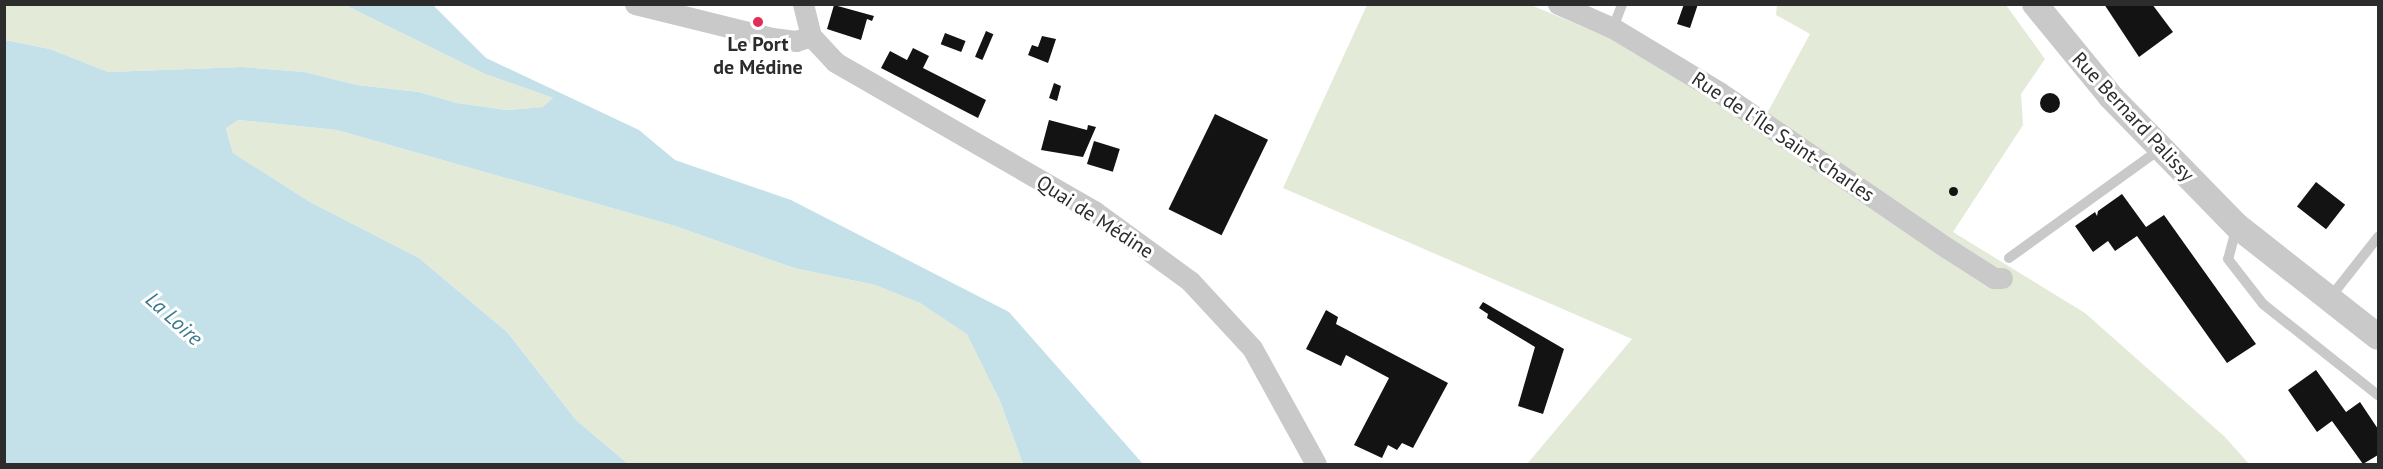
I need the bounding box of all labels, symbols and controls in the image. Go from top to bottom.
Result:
marker: Le Port de Médine [751,15,765,29]
place label: Le Port de Médine [713,32,803,79]
street label: Rue Bernard Palissy [2067,47,2199,187]
street label: Rue de l'Île Saint-Charles [1687,67,1879,207]
street label: Quai de Médine [1032,170,1158,264]
water label: La Loire [140,287,208,351]

